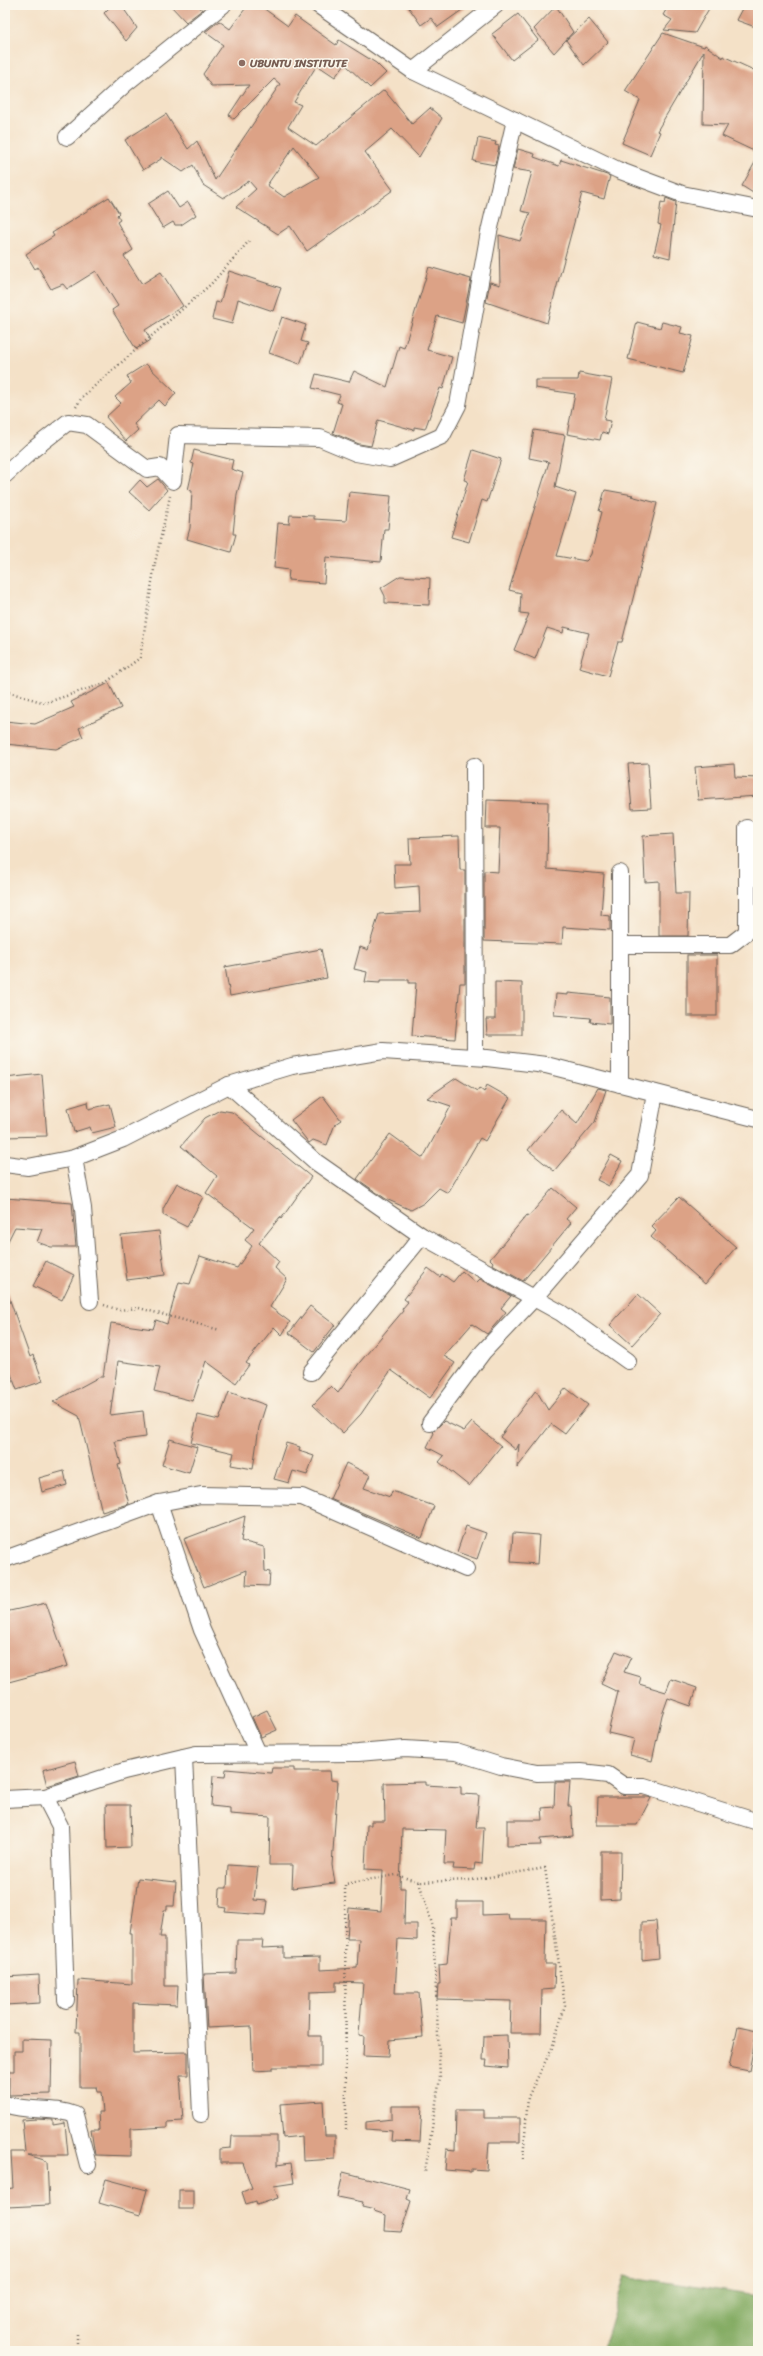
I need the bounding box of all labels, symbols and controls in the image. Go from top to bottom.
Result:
place label: UBUNTU INSTITUTE [250,54,348,73]
marker: UBUNTU INSTITUTE [237,58,247,68]

